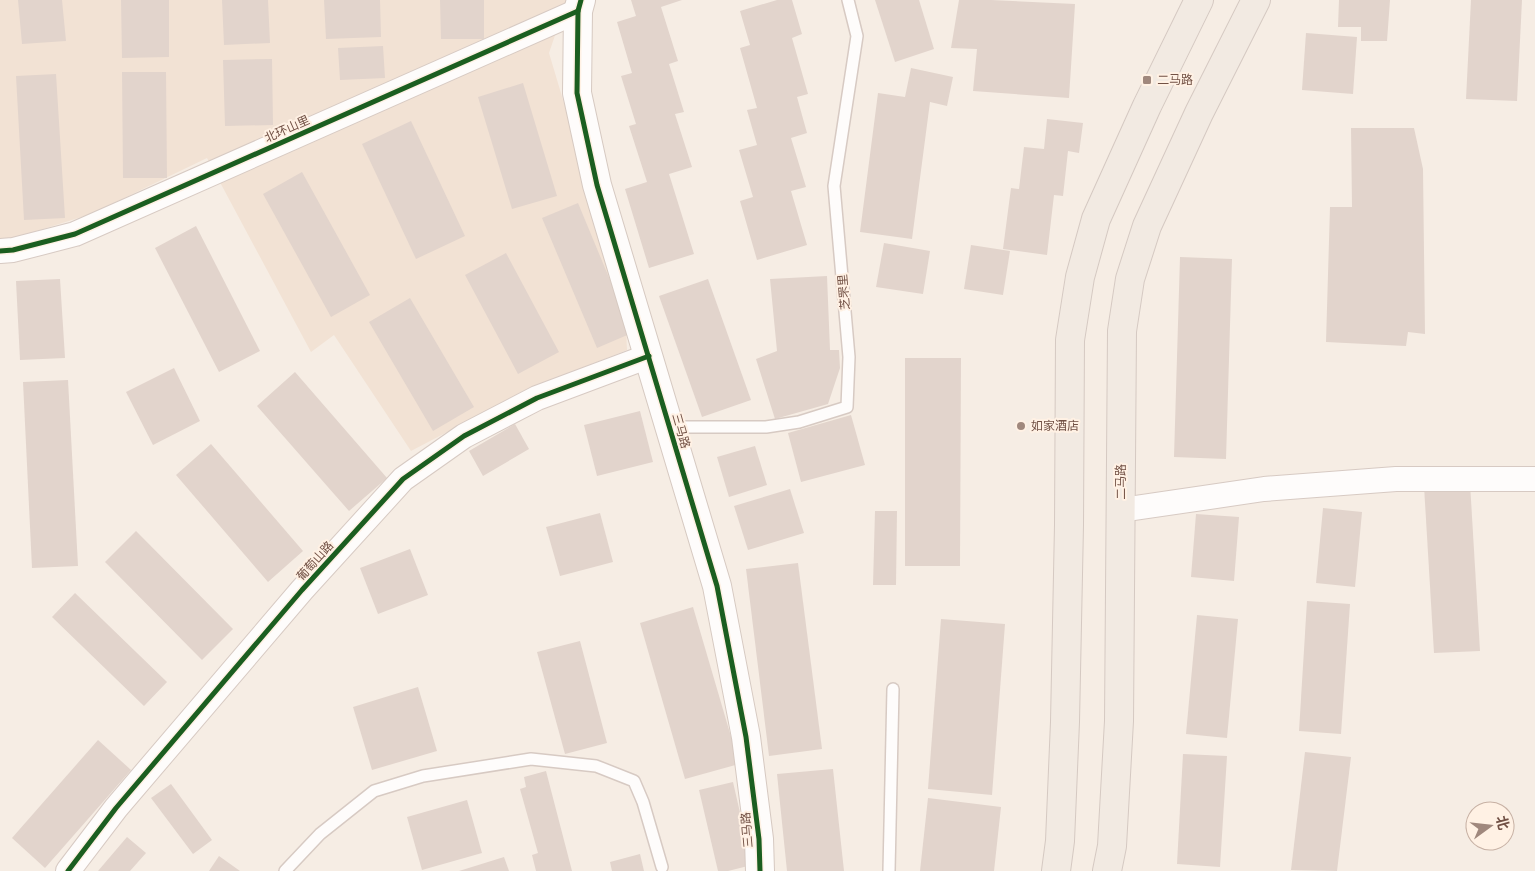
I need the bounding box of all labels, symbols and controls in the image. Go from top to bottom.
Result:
place label: 二马路 [1157,73,1193,87]
marker: 二马路 [1141,74,1153,86]
street label: 北环山里 [262,113,312,145]
street label: 芝罘里 [835,273,853,311]
street label: 三马路 [669,412,693,450]
place label: 如家酒店 [1031,419,1079,433]
marker: 如家酒店 [1015,420,1027,432]
street label: 二马路 [1114,464,1128,500]
street label: 葡萄山路 [294,538,336,584]
north arrow [1465,801,1515,851]
street label: 三马路 [738,811,756,849]
text: 北 [1492,814,1512,832]

